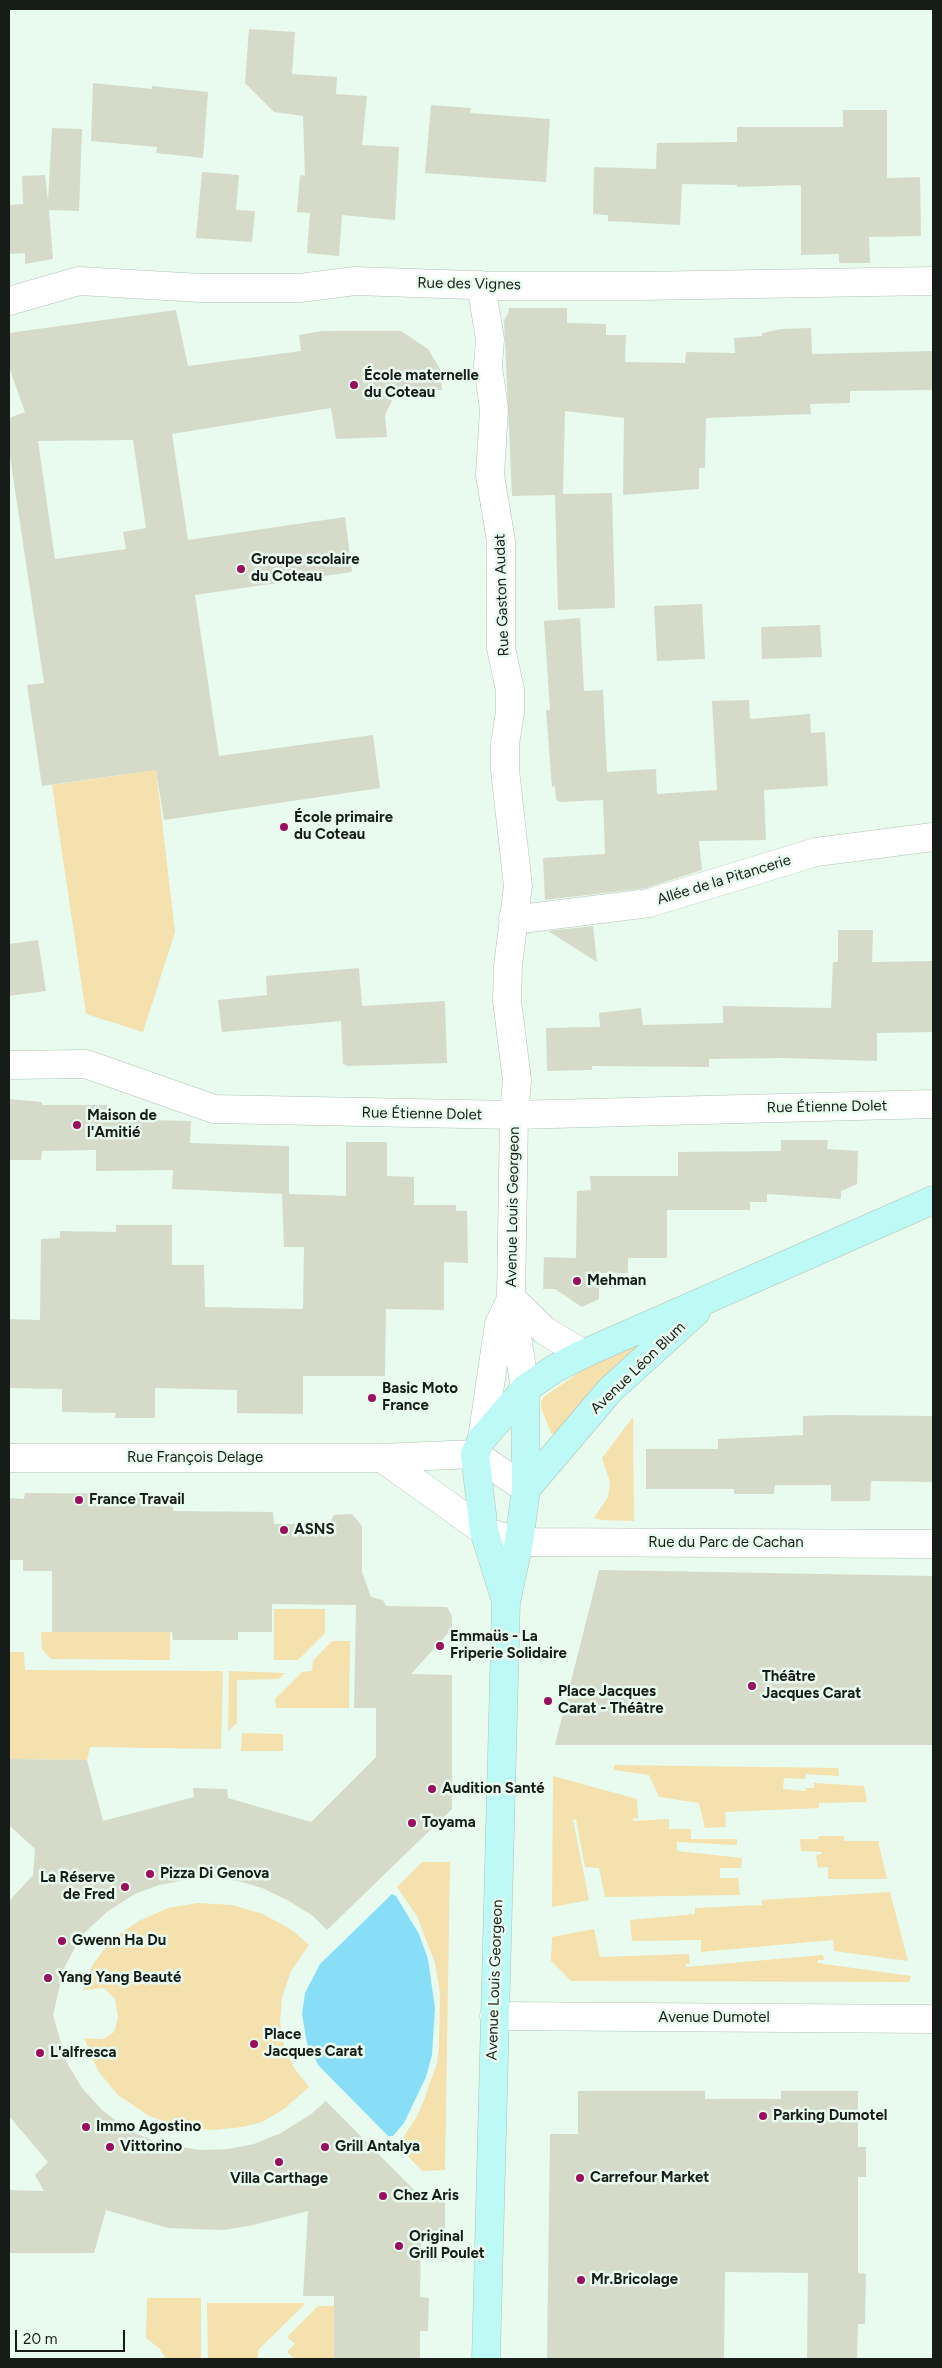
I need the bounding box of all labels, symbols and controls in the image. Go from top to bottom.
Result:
street label: Rue des Vignes [417,274,521,294]
place label: École maternelle du Coteau [364,367,479,402]
marker: École maternelle du Coteau [348,379,360,391]
street label: Rue Gaston Audat [491,533,513,657]
place label: Groupe scolaire du Coteau [251,551,359,586]
marker: Groupe scolaire du Coteau [235,563,247,575]
place label: École primaire du Coteau [294,809,393,844]
marker: École primaire du Coteau [278,821,290,833]
street label: Allée de la Pitancerie [655,851,793,909]
street label: Rue Étienne Dolet [767,1097,887,1117]
street label: Rue Étienne Dolet [362,1104,482,1124]
place label: Maison de l'Amitié [87,1107,157,1142]
marker: Maison de l'Amitié [71,1119,83,1131]
street label: Avenue Louis Georgeon [503,1126,523,1288]
place label: Mehman [587,1272,646,1290]
marker: Mehman [571,1275,583,1287]
street label: Avenue Léon Blum [587,1318,689,1418]
place label: Basic Moto France [382,1380,458,1415]
marker: Basic Moto France [366,1392,378,1404]
street label: Rue François Delage [127,1449,263,1467]
place label: France Travail [89,1491,185,1509]
marker: France Travail [73,1494,85,1506]
place label: ASNS [294,1521,335,1539]
marker: ASNS [278,1524,290,1536]
street label: Rue du Parc de Cachan [648,1534,804,1552]
place label: Emmaüs - La Friperie Solidaire [450,1628,567,1663]
marker: Emmaüs - La Friperie Solidaire [434,1640,446,1652]
place label: Théâtre Jacques Carat [762,1668,861,1703]
marker: Théâtre Jacques Carat [746,1680,758,1692]
place label: Place Jacques Carat - Théâtre [558,1683,663,1718]
marker: Place Jacques Carat - Théâtre [542,1695,554,1707]
place label: Audition Santé [442,1780,545,1798]
marker: Audition Santé [426,1783,438,1795]
place label: Toyama [422,1814,476,1832]
marker: Toyama [406,1817,418,1829]
place label: Pizza Di Genova [160,1865,269,1883]
marker: Pizza Di Genova [144,1868,156,1880]
place label: La Réserve de Fred [40,1869,115,1904]
marker: La Réserve de Fred [119,1881,131,1893]
street label: Avenue Louis Georgeon [483,1899,507,2061]
place label: Gwenn Ha Du [72,1932,166,1950]
marker: Gwenn Ha Du [56,1935,68,1947]
place label: Yang Yang Beauté [58,1969,181,1987]
marker: Yang Yang Beauté [42,1972,54,1984]
street label: Avenue Dumotel [658,2009,770,2027]
place label: Place Jacques Carat [264,2026,363,2061]
marker: Place Jacques Carat [248,2038,260,2050]
place label: L'alfresca [50,2044,116,2062]
marker: L'alfresca [34,2047,46,2059]
place label: Parking Dumotel [773,2107,887,2125]
marker: Parking Dumotel [757,2110,769,2122]
place label: Immo Agostino [96,2118,201,2136]
marker: Immo Agostino [80,2121,92,2133]
place label: Vittorino [120,2138,182,2156]
place label: Grill Antalya [335,2138,420,2156]
marker: Vittorino [104,2141,116,2153]
marker: Grill Antalya [319,2141,331,2153]
marker: Villa Carthage [273,2156,285,2168]
place label: Carrefour Market [590,2169,709,2187]
place label: Villa Carthage [230,2170,328,2188]
marker: Carrefour Market [574,2172,586,2184]
place label: Chez Aris [393,2187,459,2205]
marker: Chez Aris [377,2190,389,2202]
place label: Original Grill Poulet [409,2228,485,2263]
marker: Original Grill Poulet [393,2240,405,2252]
place label: Mr.Bricolage [591,2271,678,2289]
marker: Mr.Bricolage [575,2274,587,2286]
scale bar [18,2320,128,2352]
text: 20 m [23,2330,57,2348]

